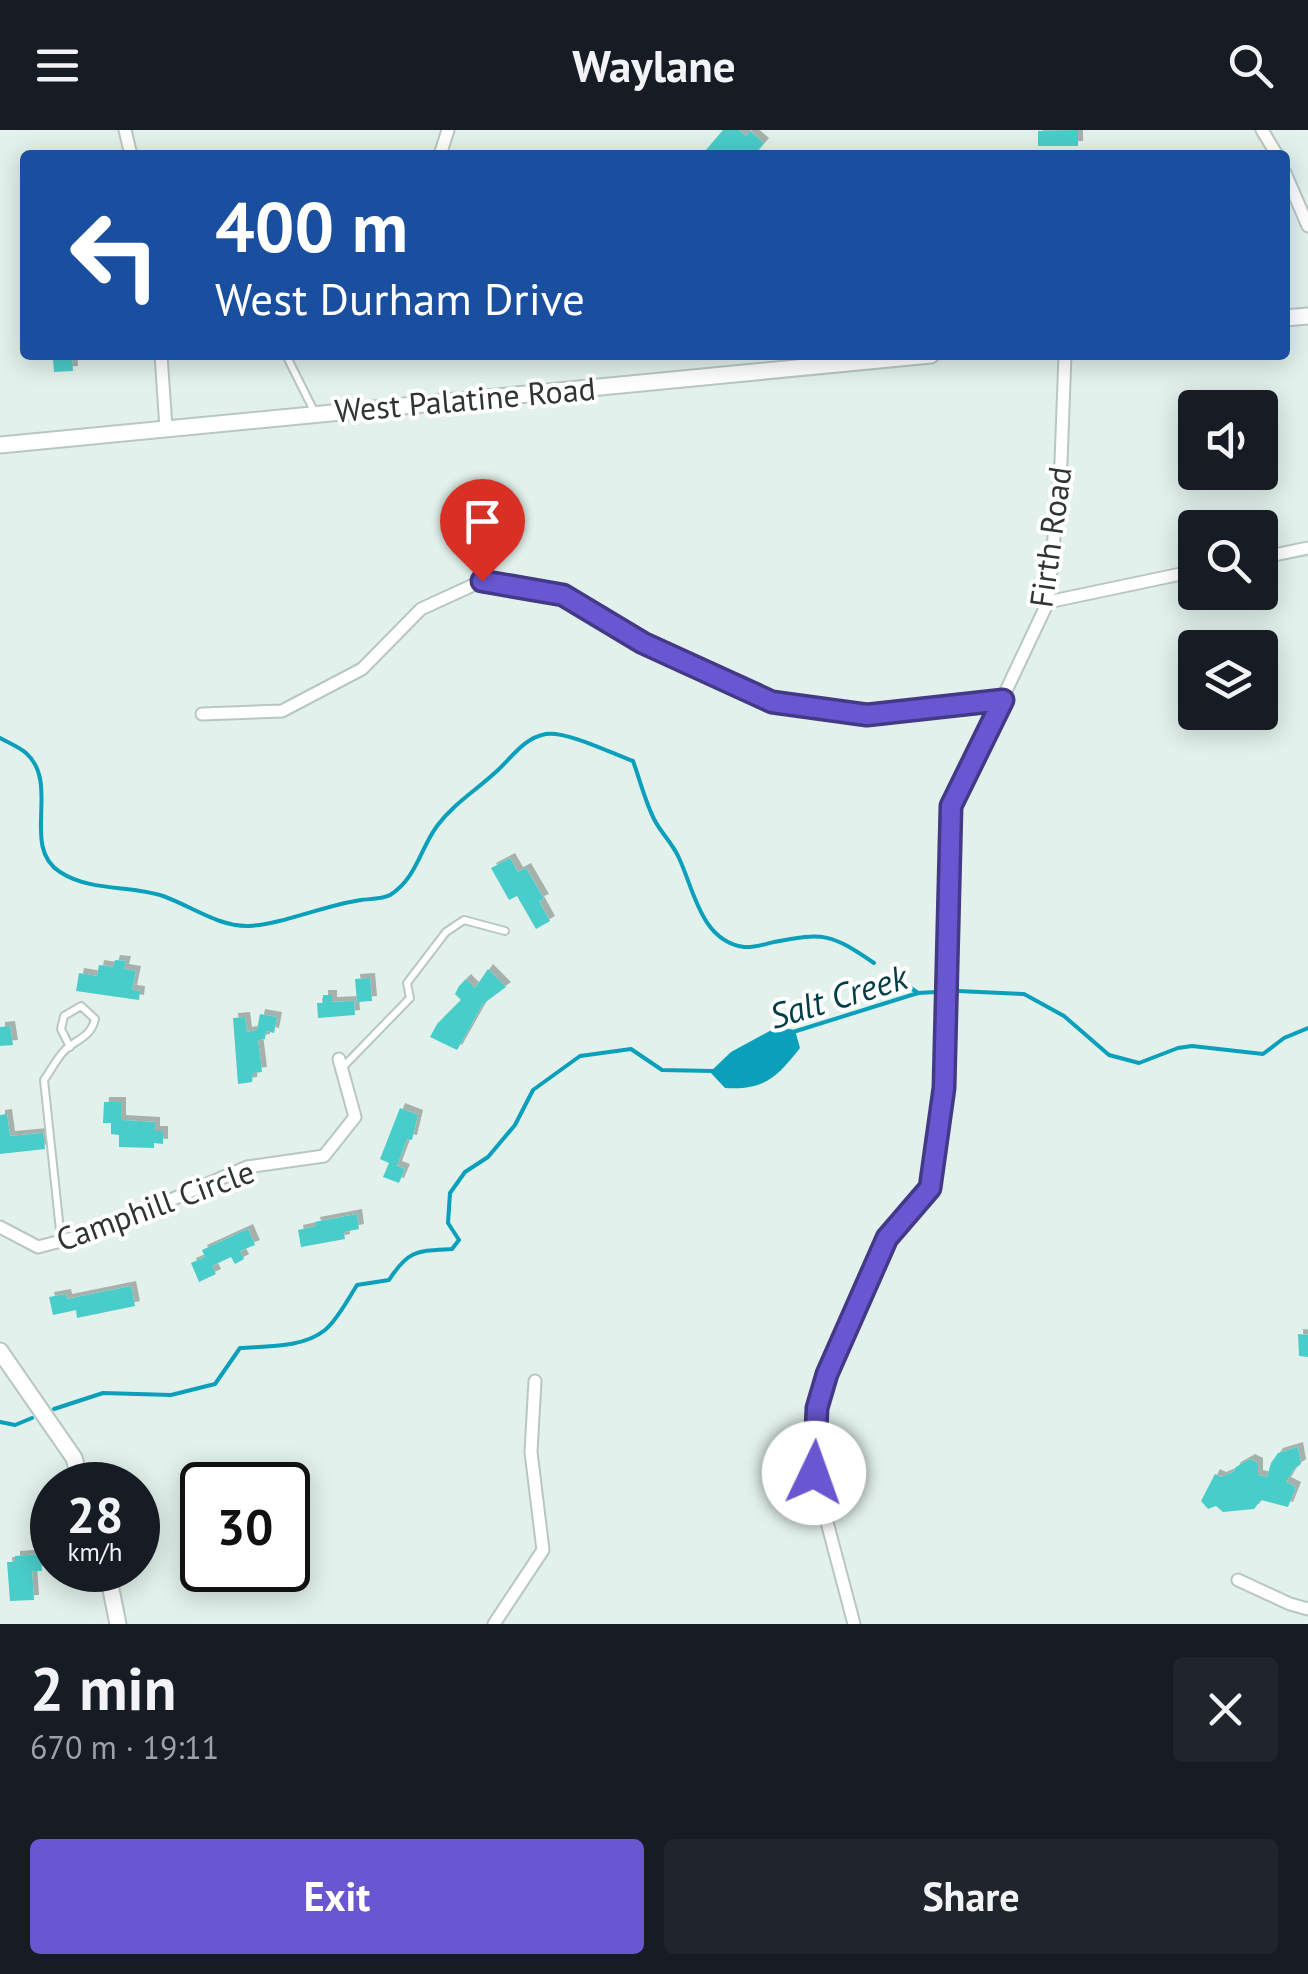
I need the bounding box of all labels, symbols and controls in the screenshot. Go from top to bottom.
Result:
text: Waylane [572,36,736,94]
icon: menu [30,38,85,93]
icon: search [1223,38,1278,93]
text: 400 m [215,181,408,271]
icon: left [50,190,180,320]
text: West Durham Drive [215,269,585,327]
street label: West Palatine Road [333,367,597,431]
map controls [1178,390,1278,730]
button: sound [1178,390,1278,490]
street label: Firth Road [1019,464,1081,610]
pin [440,479,525,582]
icon: arrive [455,494,510,549]
button: search [1178,510,1278,610]
button: layers [1178,630,1278,730]
water label: Salt Creek [763,953,914,1039]
street label: Camphill Circle [50,1150,260,1260]
position arrow [762,1421,866,1525]
speed limit sign: 30 [180,1462,310,1592]
text: 28 [67,1482,123,1547]
text: km/h [68,1536,122,1568]
text: 2 min [30,1649,176,1727]
button: close [1173,1657,1278,1762]
text: 670 m · 19:11 [30,1726,219,1768]
button: Exit [30,1839,644,1954]
button: Share [664,1839,1278,1954]

